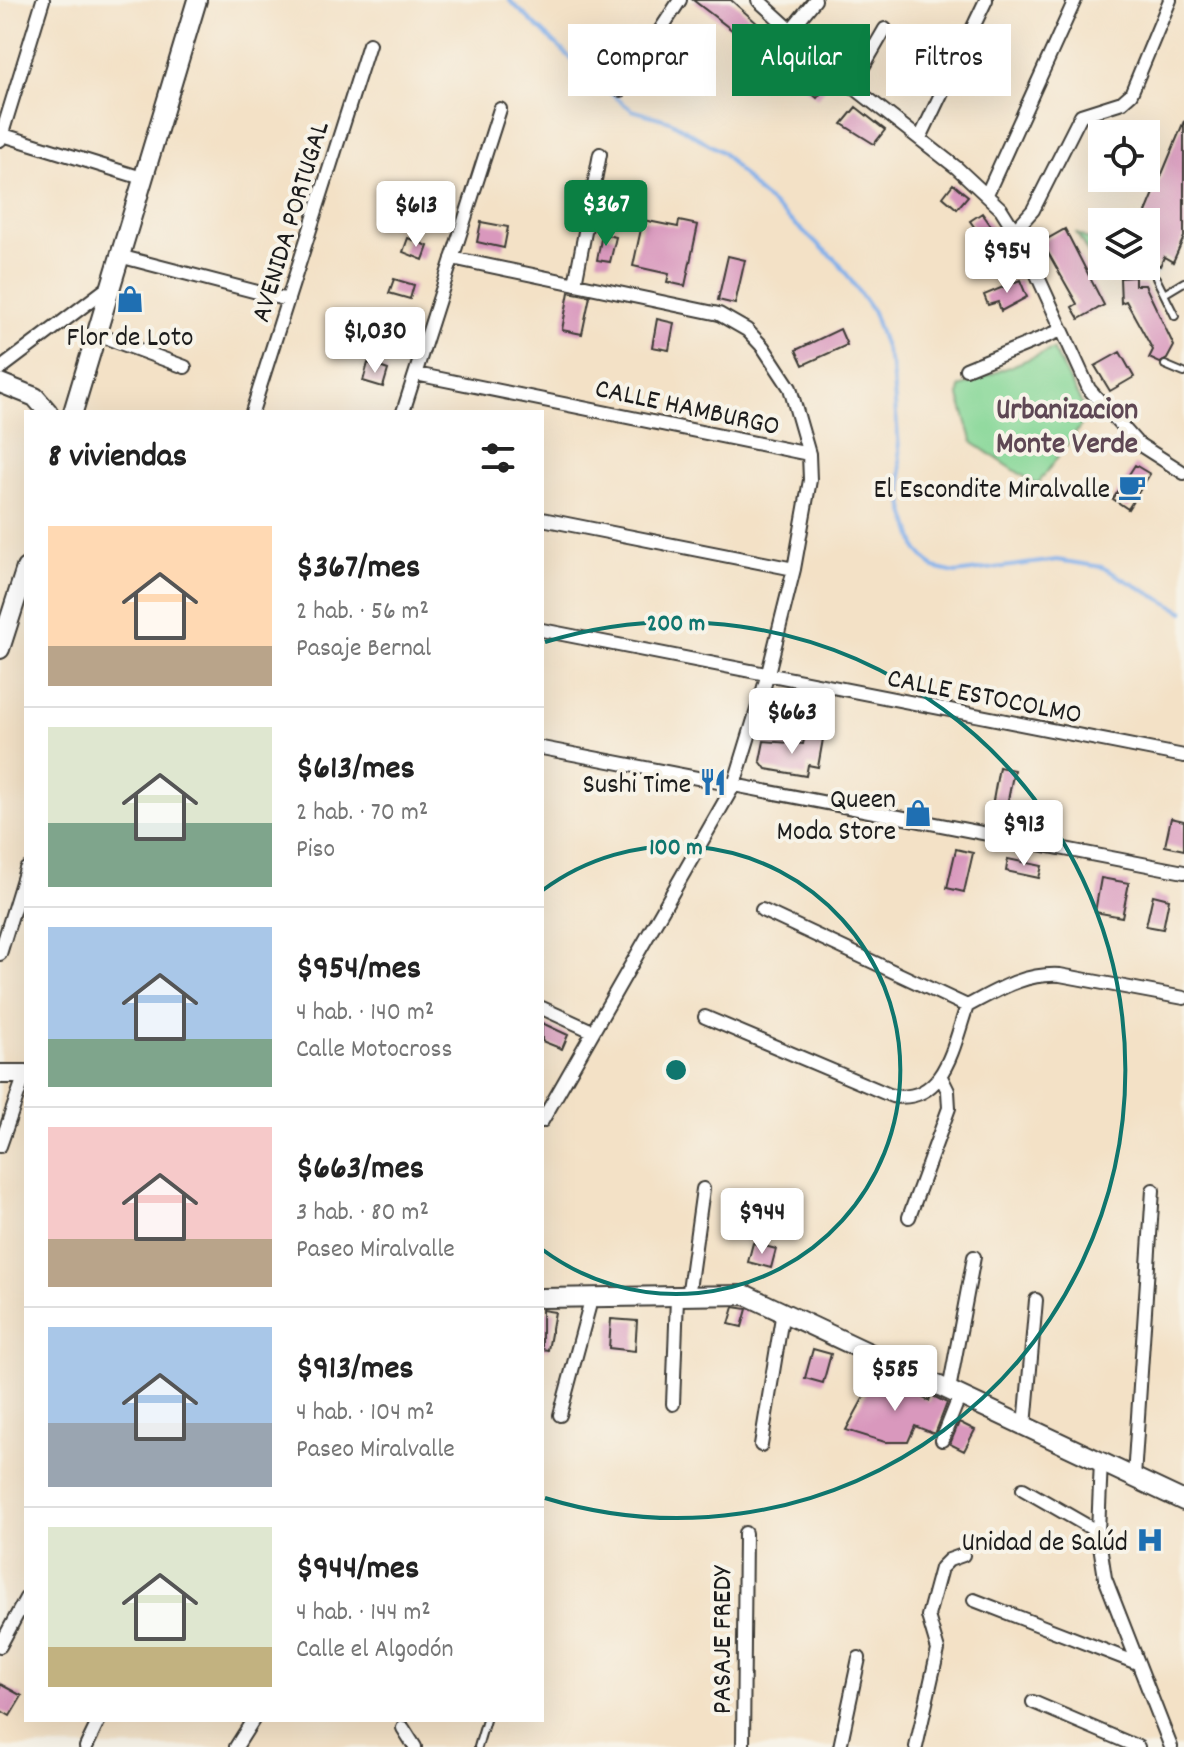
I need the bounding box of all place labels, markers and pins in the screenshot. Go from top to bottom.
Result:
pin: $367 [559,180,653,248]
pin: $613 [369,181,463,249]
pin: $954 [960,227,1054,295]
shop icon: Flor de Loto [115,284,145,314]
pin: $1,030 [310,307,440,375]
place label: Flor de Loto [67,320,193,360]
place label: El Escondite Miralvalle [874,472,1110,512]
cafe icon: El Escondite Miralvalle [1117,472,1147,502]
pin: $663 [745,688,839,756]
place label: Sushi Time [583,767,691,807]
restaurant icon: Sushi Time [698,767,728,797]
place label: Queen Moda Store [777,782,896,854]
shop icon: Queen Moda Store [903,798,933,828]
pin: $913 [977,800,1071,868]
centre of rings [662,1056,690,1084]
pin: $944 [715,1188,809,1256]
pin: $585 [848,1345,942,1413]
place label: Unidad de Salúd [961,1525,1128,1565]
hospital icon: Unidad de Salúd [1135,1525,1165,1555]

